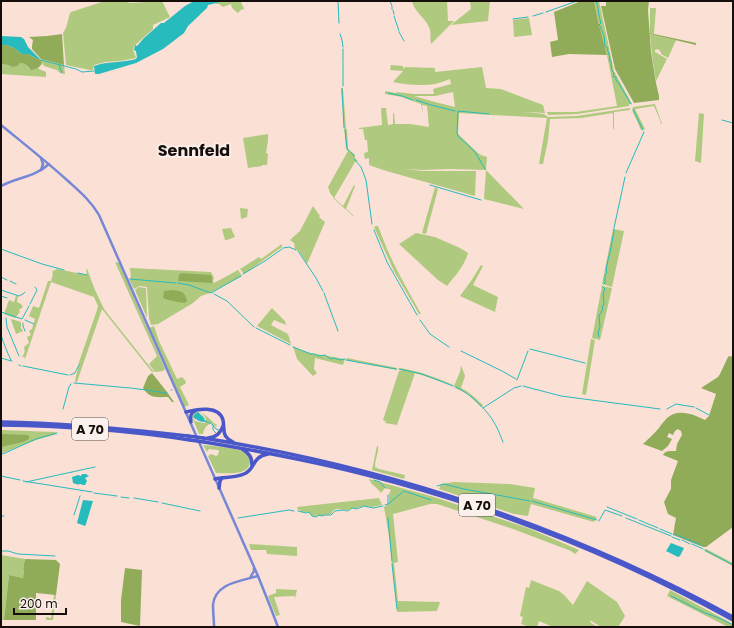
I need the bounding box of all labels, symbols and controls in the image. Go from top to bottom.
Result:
district label: Sennfeld [158,139,230,162]
road number: A 70 [72,418,108,440]
road number: A 70 [459,494,495,516]
scale bar [14,590,66,616]
text: 200 m [20,595,58,612]

